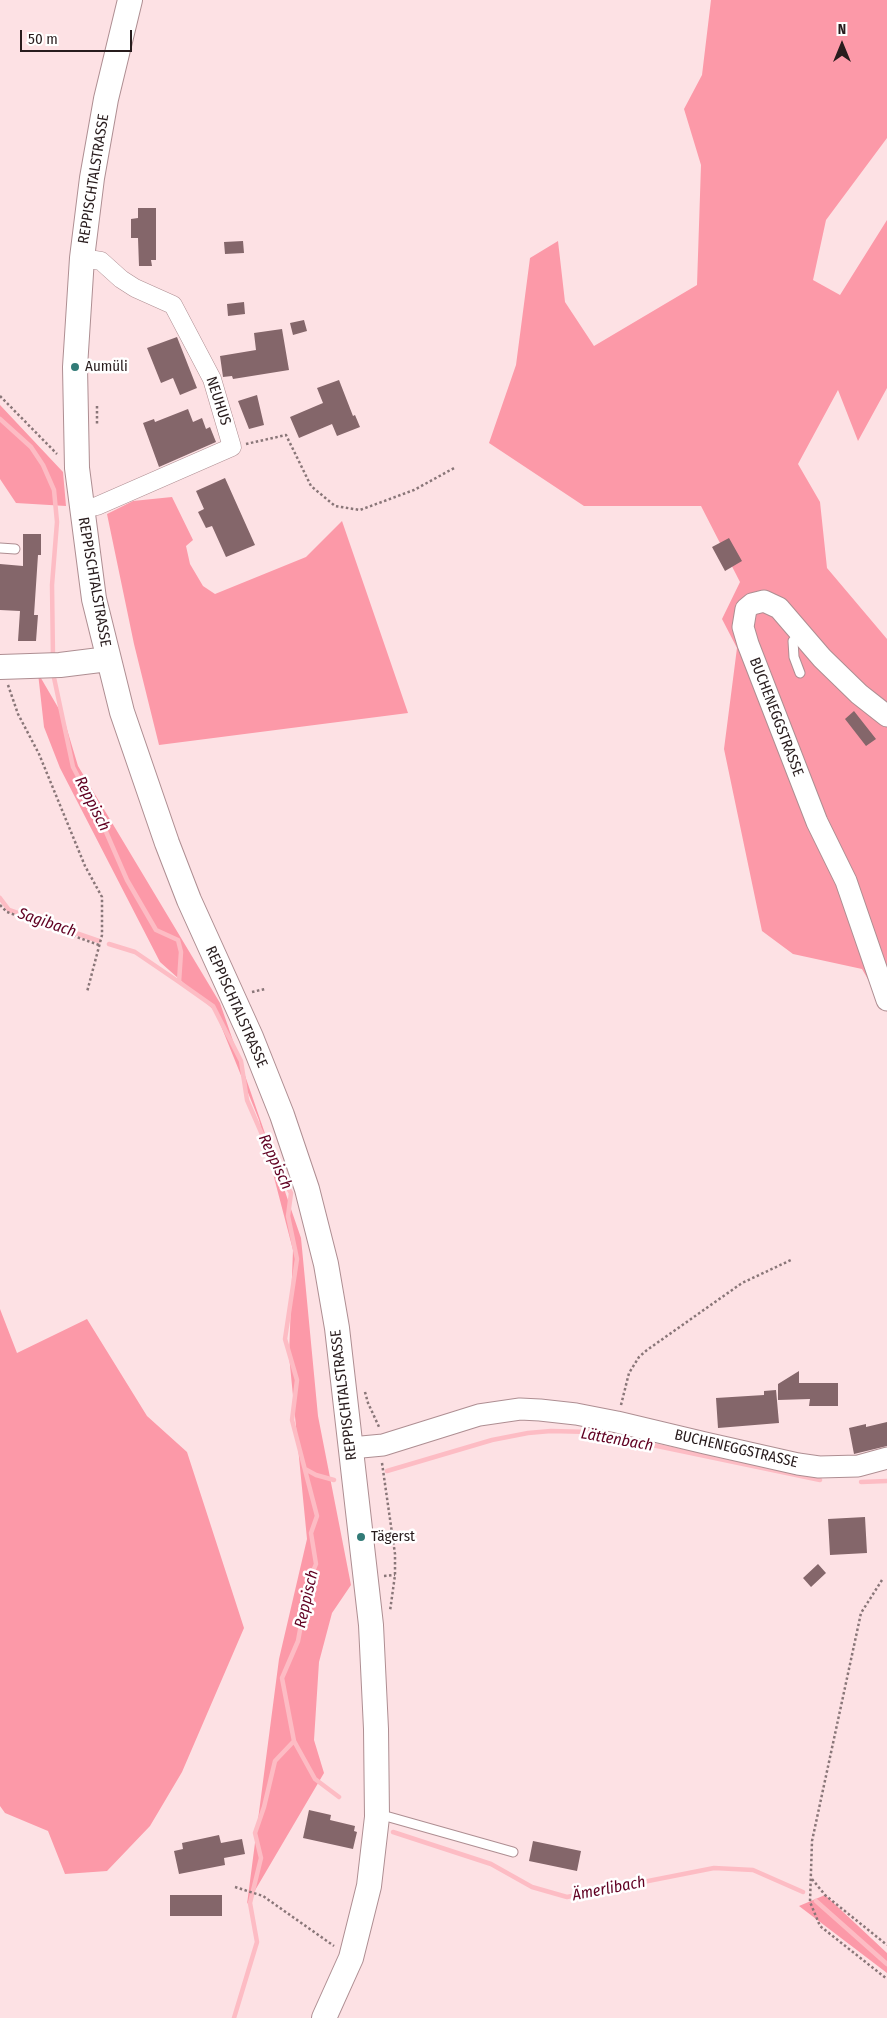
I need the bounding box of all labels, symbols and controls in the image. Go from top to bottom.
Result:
scale bar [22,20,135,52]
north arrow [817,20,867,70]
text: N [838,21,846,38]
text: 50 m [28,30,58,48]
street label: REPPISCHTALSTRASSE [75,113,113,245]
place label: Aumüli [85,358,128,376]
marker: Aumüli [69,361,81,373]
street label: NEUHUS [202,374,234,428]
street label: REPPISCHTALSTRASSE [74,516,114,648]
street label: BUCHENEGGSTRASSE [745,655,807,779]
water label: Reppisch [70,773,114,835]
water label: Sagibach [15,904,79,942]
street label: REPPISCHTALSTRASSE [201,943,271,1071]
water label: Reppisch [254,1131,296,1193]
street label: REPPISCHTALSTRASSE [327,1329,361,1461]
water label: Lättenbach [579,1424,655,1456]
street label: BUCHENEGGSTRASSE [673,1426,799,1472]
place label: Tägerst [371,1528,415,1546]
marker: Tägerst [355,1531,367,1543]
water label: Reppisch [291,1568,323,1630]
water label: Ämerlibach [571,1873,647,1905]

